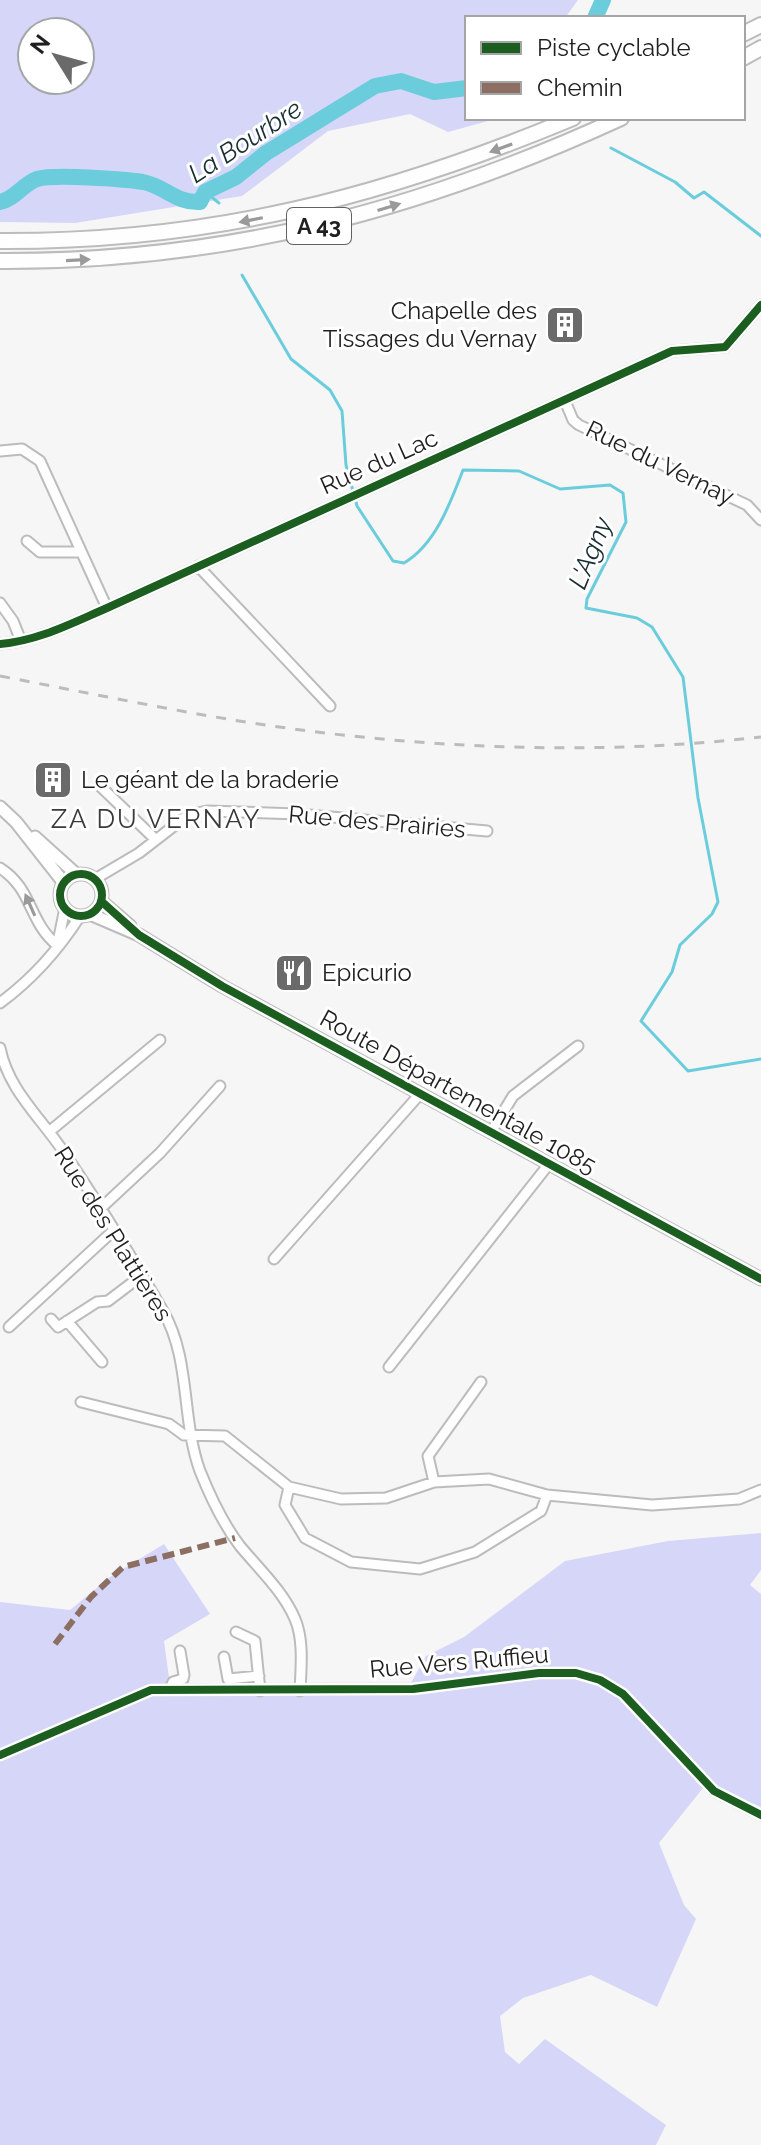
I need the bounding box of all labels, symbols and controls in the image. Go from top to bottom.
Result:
north arrow [16,16,96,96]
legend [465,16,745,120]
text: N [25,29,55,58]
text: Piste cyclable [537,33,691,62]
text: Chemin [537,73,623,102]
water label: La Bourbre [183,93,307,189]
one-way arrow [489,142,513,154]
one-way arrow [377,201,401,213]
road number: A 43 [287,208,351,244]
one-way arrow [239,214,264,226]
one-way arrow [66,253,91,266]
place label: Chapelle des Tissages du Vernay [323,296,537,353]
building icon: Chapelle des Tissages du Vernay [544,304,586,346]
street label: Rue du Vernay [581,414,739,511]
street label: Rue du Lac [316,423,442,500]
water label: L'Agny [562,512,618,593]
building icon: Le géant de la braderie [32,759,74,801]
place label: Le géant de la braderie [81,765,339,794]
street label: Rue des Prairies [287,799,467,844]
district label: ZA DU VERNAY [51,804,261,834]
one-way arrow [23,894,37,917]
restaurant icon: Epicurio [273,952,315,994]
place label: Epicurio [322,958,412,987]
street label: Route Départementale 1085 [315,1003,601,1180]
street label: Rue des Plattières [48,1141,179,1326]
street label: Rue Vers Ruffieu [368,1639,550,1684]

